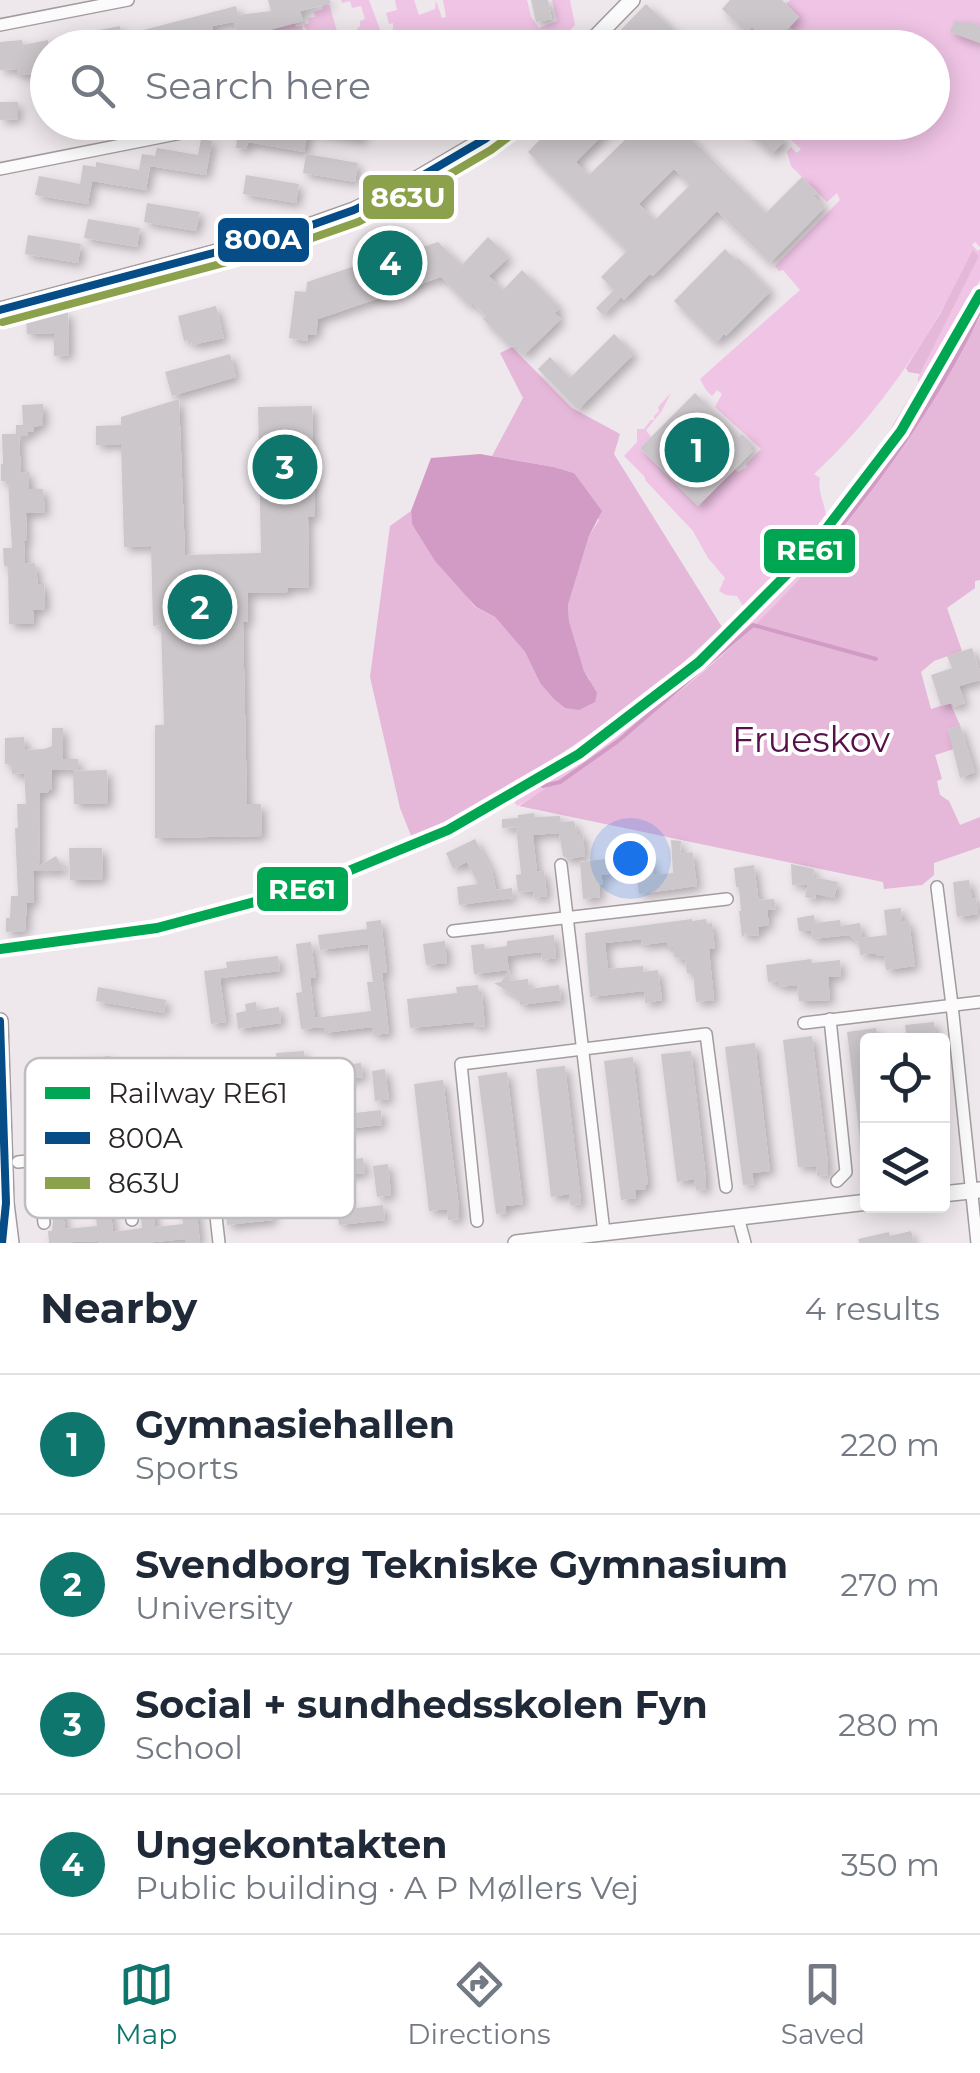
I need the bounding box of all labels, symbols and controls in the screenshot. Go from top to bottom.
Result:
search box [30,30,950,140]
icon: search [65,58,120,113]
text: Search here [145,62,371,109]
line badge: 863U [361,173,456,221]
text: 863U [371,180,445,214]
line badge: 800A [216,216,311,264]
text: 800A [224,222,302,256]
pin: 4 [358,226,422,300]
pin: 1 [664,412,730,488]
pin: 3 [252,430,318,504]
line badge: RE61 [762,527,857,575]
text: RE61 [776,533,844,567]
pin: 2 [168,570,232,644]
park label: Frueskov [732,718,890,761]
your location [605,833,656,884]
line badge: RE61 [255,865,350,913]
text: RE61 [268,872,336,906]
map controls [860,1033,950,1213]
button: locate [860,1033,950,1123]
legend [25,1058,355,1218]
text: Railway RE61 [108,1076,288,1110]
text: 800A [108,1121,184,1155]
button: layers [860,1123,950,1213]
text: 863U [108,1166,181,1200]
text: Nearby [40,1282,197,1334]
text: 4 results [805,1289,940,1328]
text: Gymnasiehallen [135,1401,455,1448]
text: 1 [66,1425,79,1464]
text: 220 m [840,1425,940,1464]
text: Sports [135,1448,238,1487]
text: Svendborg Tekniske Gymnasium [135,1541,788,1588]
text: 2 [63,1565,82,1604]
text: 270 m [840,1565,940,1604]
text: University [135,1588,293,1627]
text: Social + sundhedsskolen Fyn [135,1681,708,1728]
text: 3 [63,1705,82,1744]
text: 280 m [838,1705,940,1744]
text: School [135,1728,243,1767]
text: Ungekontakten [135,1821,447,1868]
text: 4 [61,1845,84,1884]
text: 350 m [841,1845,940,1884]
text: Public building · A P Møllers Vej [135,1868,639,1907]
tab: Map [115,1957,177,2051]
tab: Directions [407,1957,551,2051]
tab: Saved [781,1957,865,2051]

